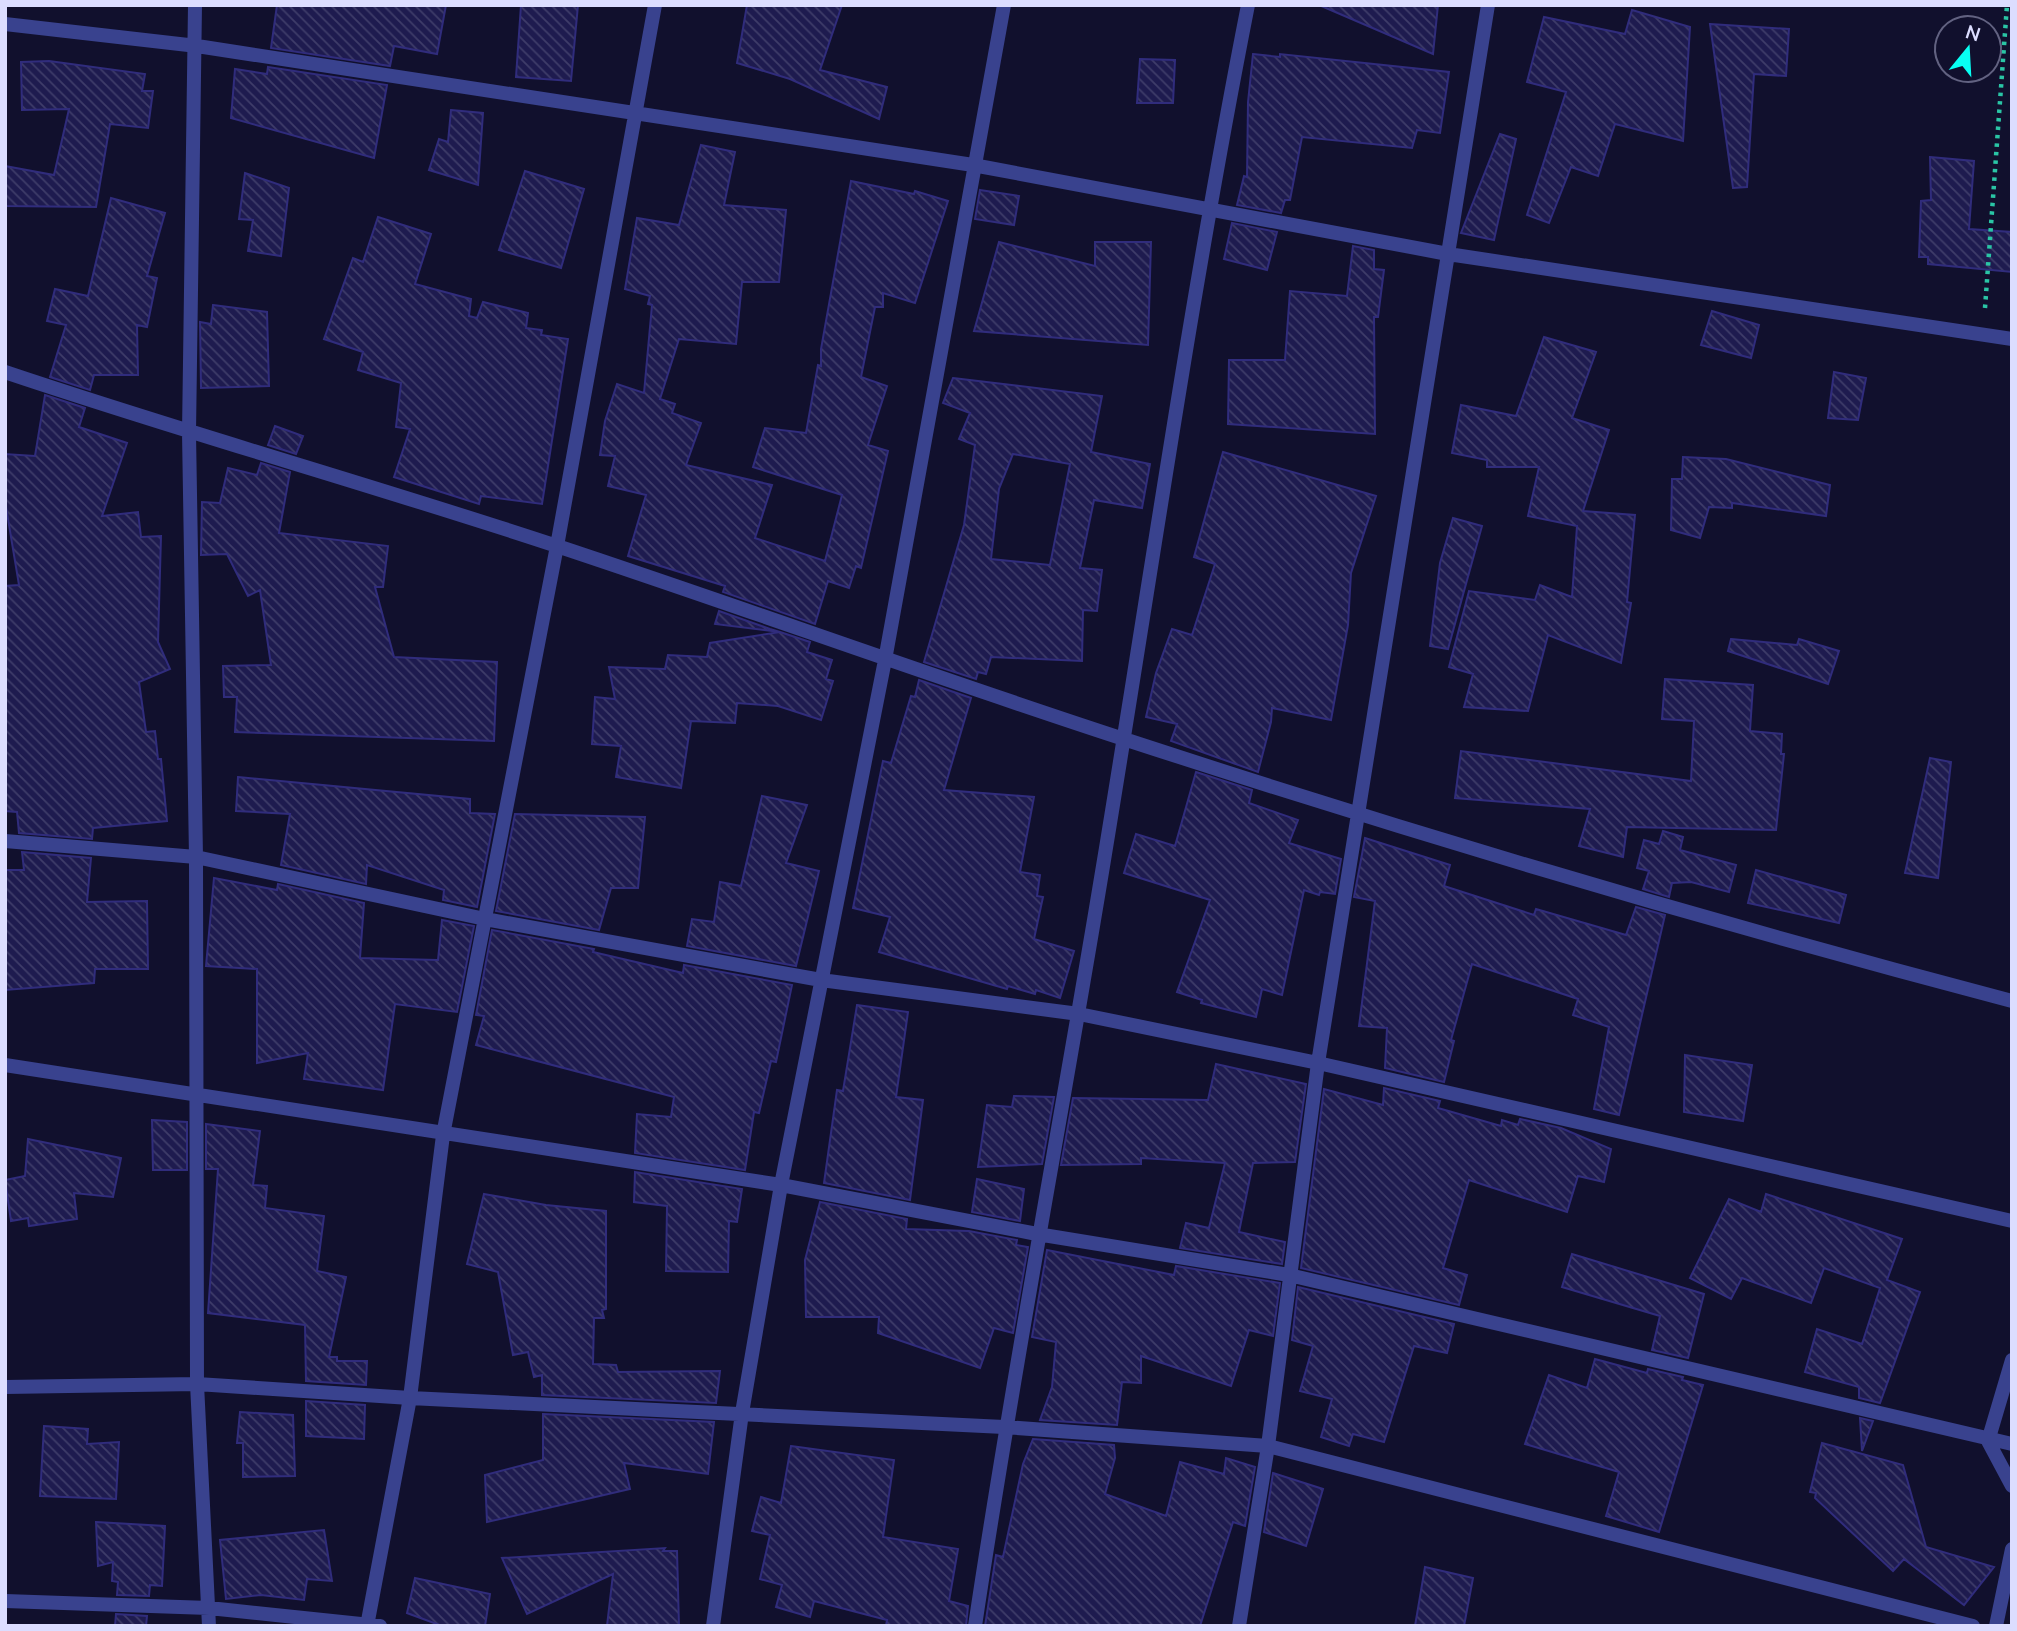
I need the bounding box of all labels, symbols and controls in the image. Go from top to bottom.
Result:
north arrow [1933,14,2003,84]
text: N [1962,19,1984,48]

